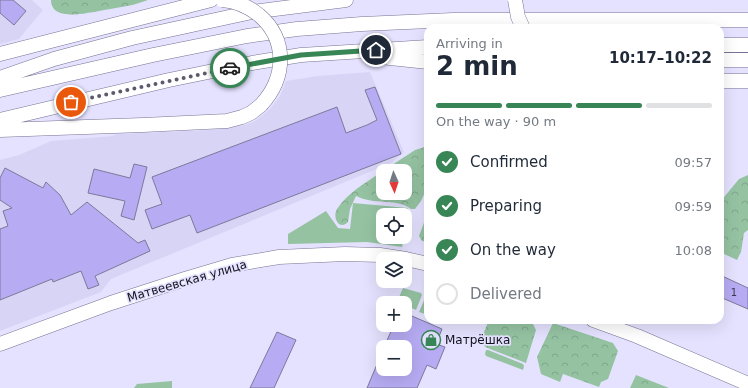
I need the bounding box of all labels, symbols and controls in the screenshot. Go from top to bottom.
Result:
pin [359,33,393,67]
text: Arriving in [436,36,503,51]
icon: home [365,39,387,61]
courier [210,48,250,88]
text: 10:17–10:22 [609,49,712,67]
text: 2 min [436,51,518,81]
icon: car [219,57,241,79]
pin [54,85,88,119]
icon: bag [60,91,82,113]
text: On the way · 90 m [436,114,556,129]
icon: check [436,151,458,173]
text: Confirmed [470,153,548,171]
text: 09:57 [675,155,712,170]
north arrow [376,164,412,200]
map controls [376,164,412,376]
icon: check [436,195,458,217]
text: Preparing [470,197,542,215]
text: 09:59 [675,199,712,214]
button: locate [376,208,412,244]
icon: check [436,239,458,261]
text: On the way [470,241,556,259]
text: 10:08 [675,243,712,258]
button: layers [376,252,412,288]
street label: Матвеевская улица [126,257,248,305]
text: Delivered [470,285,542,303]
house number: 1 [731,287,737,298]
button: + [376,296,412,332]
shop icon: Матрёшка [420,329,442,351]
place label: Матрёшка [445,333,510,347]
button: − [376,340,412,376]

